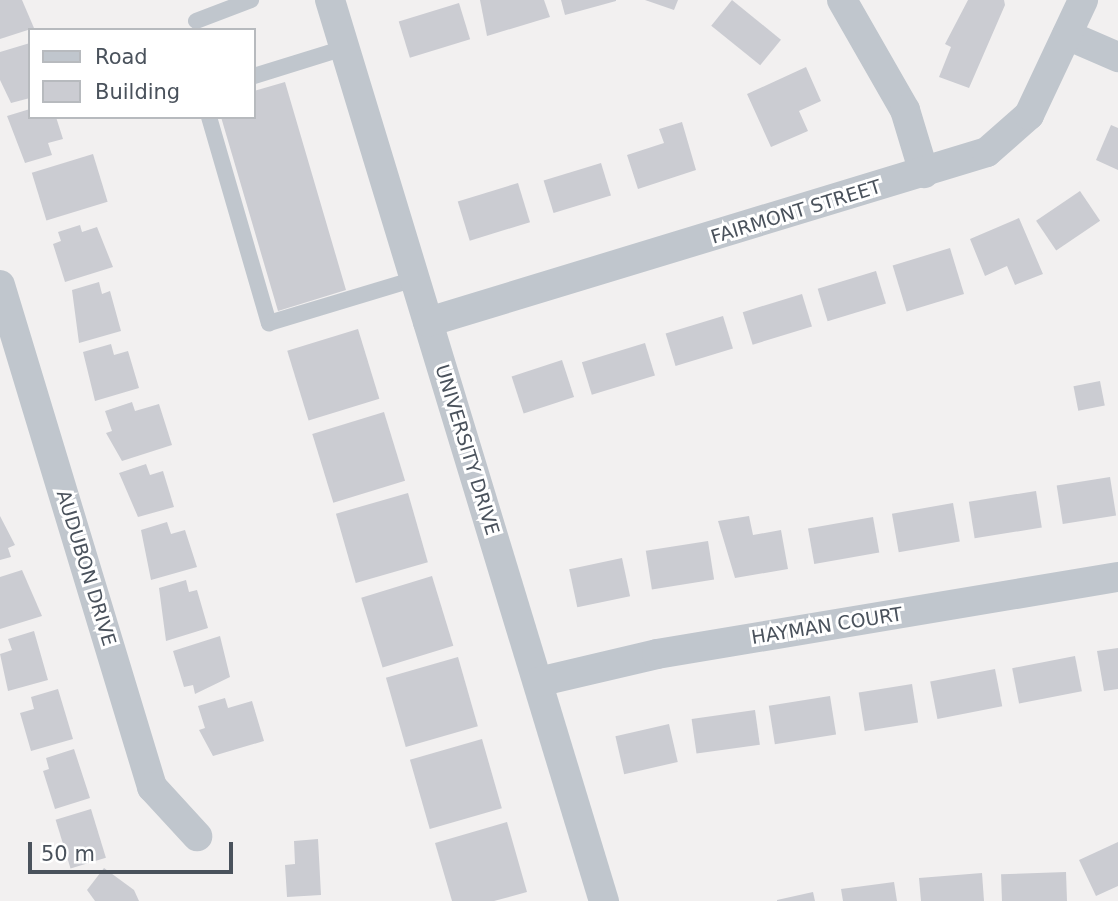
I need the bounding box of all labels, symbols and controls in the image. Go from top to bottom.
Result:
legend [28,28,256,119]
text: Road [95,45,148,69]
text: Building [95,80,180,104]
street label: FAIRMONT STREET [708,175,884,249]
street label: UNIVERSITY DRIVE [430,362,504,538]
street label: AUDUBON DRIVE [51,487,121,649]
street label: HAYMAN COURT [750,603,904,649]
scale bar [32,828,236,872]
text: 50 m [41,842,95,866]

